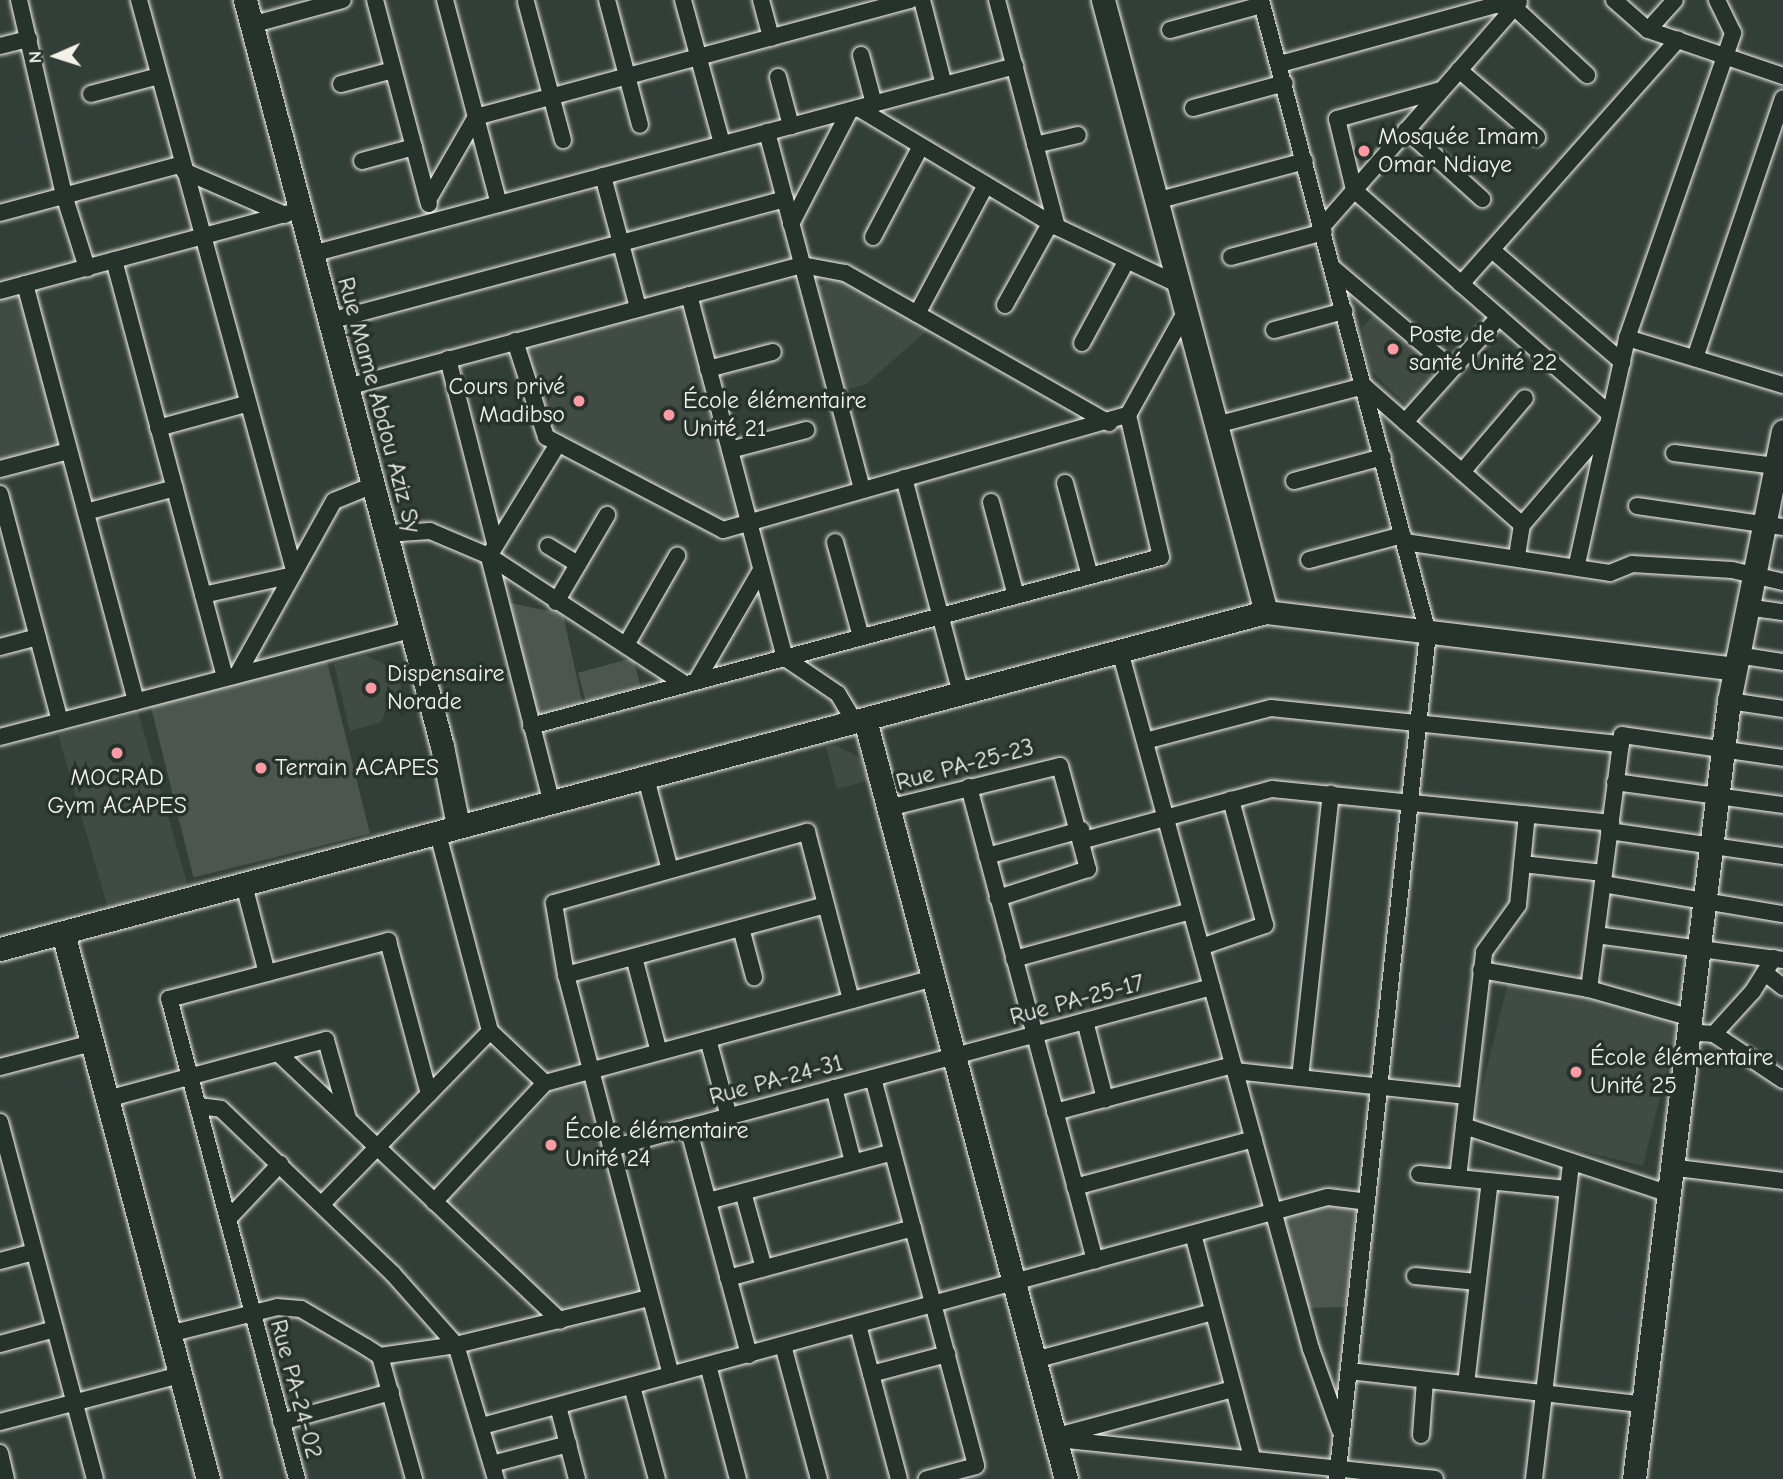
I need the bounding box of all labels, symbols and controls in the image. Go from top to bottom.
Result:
north arrow [21,21,91,91]
text: N [24,50,46,64]
place label: Mosquée Imam Omar Ndiaye [1378,123,1539,179]
marker: Mosquée Imam Omar Ndiaye [1356,143,1372,159]
street label: Rue Mame Abdou Aziz Sy [331,274,427,536]
place label: Poste de santé Unité 22 [1409,321,1557,377]
marker: Poste de santé Unité 22 [1383,339,1403,359]
place label: Cours privé Madibso [448,373,565,429]
place label: École élémentaire Unité 21 [683,387,867,443]
marker: Cours privé Madibso [571,393,587,409]
marker: École élémentaire Unité 21 [661,407,677,423]
place label: Dispensaire Norade [387,660,504,716]
marker: Dispensaire Norade [361,678,381,698]
street label: Rue PA-25-23 [893,733,1037,797]
marker: MOCRAD Gym ACAPES [109,745,125,761]
place label: Terrain ACAPES [275,754,439,782]
marker: Terrain ACAPES [253,760,269,776]
place label: MOCRAD Gym ACAPES [47,764,187,820]
street label: Rue PA-25-17 [1007,968,1147,1032]
place label: École élémentaire Unité 25 [1590,1044,1774,1100]
street label: Rue PA-24-31 [706,1048,846,1112]
marker: École élémentaire Unité 25 [1568,1064,1584,1080]
place label: École élémentaire Unité 24 [565,1117,749,1173]
marker: École élémentaire Unité 24 [543,1137,559,1153]
street label: Rue PA-24-02 [264,1316,328,1462]

